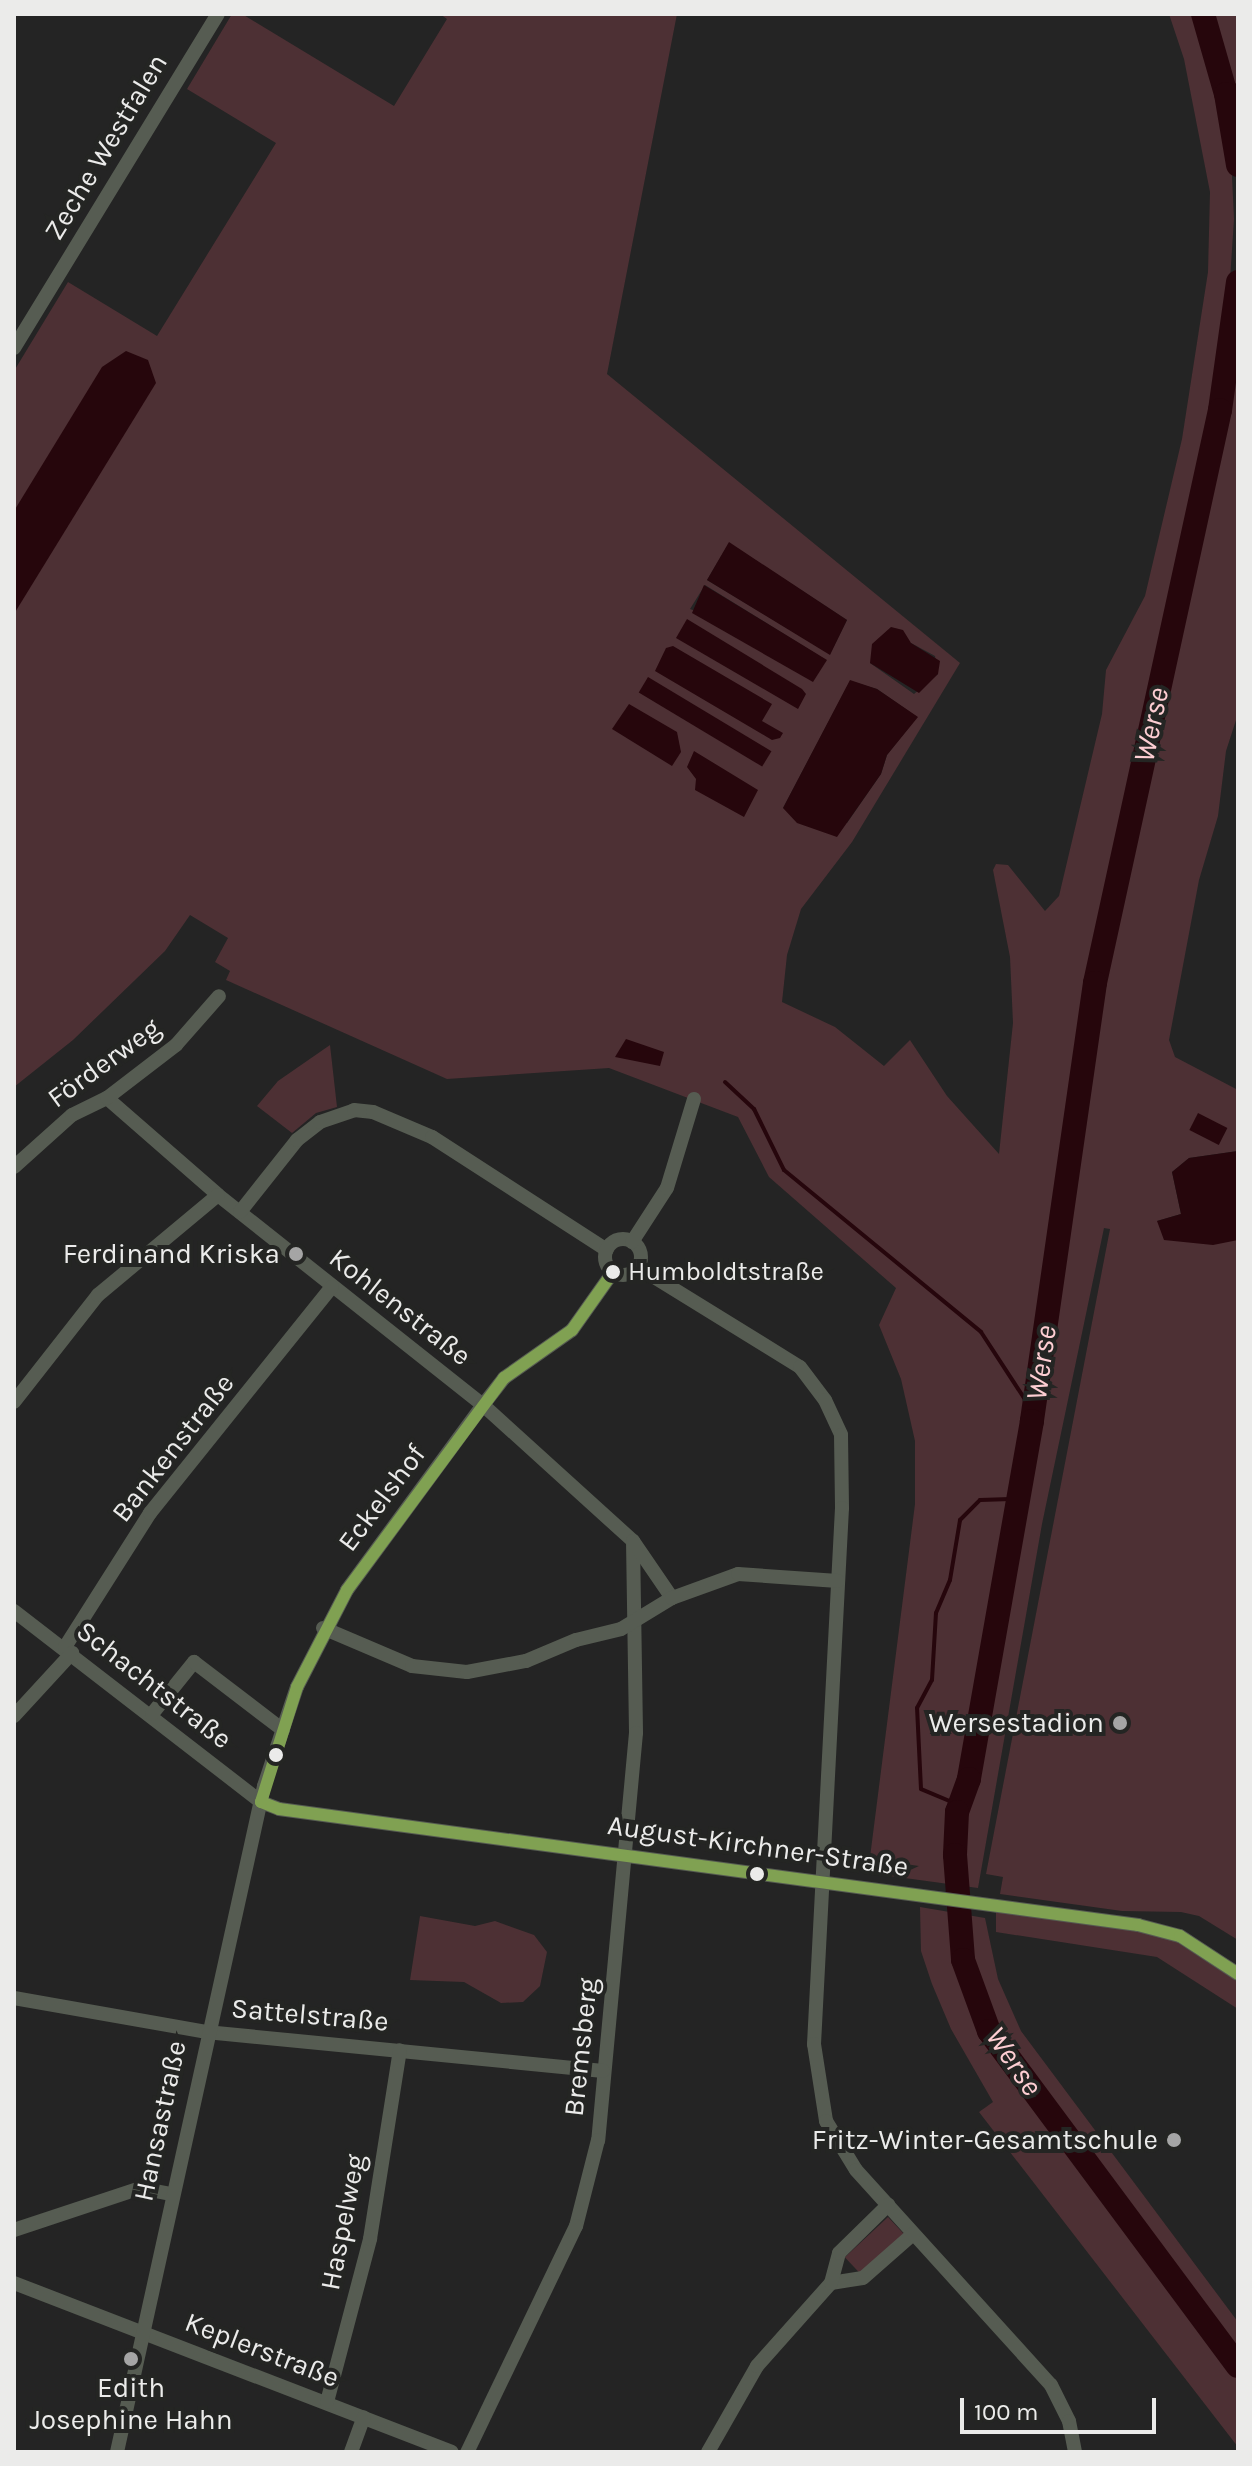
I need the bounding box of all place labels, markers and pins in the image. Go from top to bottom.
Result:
place label: Ferdinand Kriska [63,1237,280,1271]
marker: Ferdinand Kriska [287,1245,305,1263]
place label: Humboldtstraße [628,1256,824,1288]
marker: Humboldtstraße [605,1264,621,1280]
place label: Wersestadion [928,1706,1104,1740]
marker: Wersestadion [1111,1714,1129,1732]
unlabelled marker [268,1747,284,1763]
unlabelled marker [749,1866,765,1882]
place label: Fritz-Winter-Gesamtschule [812,2123,1158,2157]
marker: Fritz-Winter-Gesamtschule [1165,2131,1183,2149]
marker: Edith Josephine Hahn [122,2350,140,2368]
place label: Edith Josephine Hahn [29,2371,233,2437]

